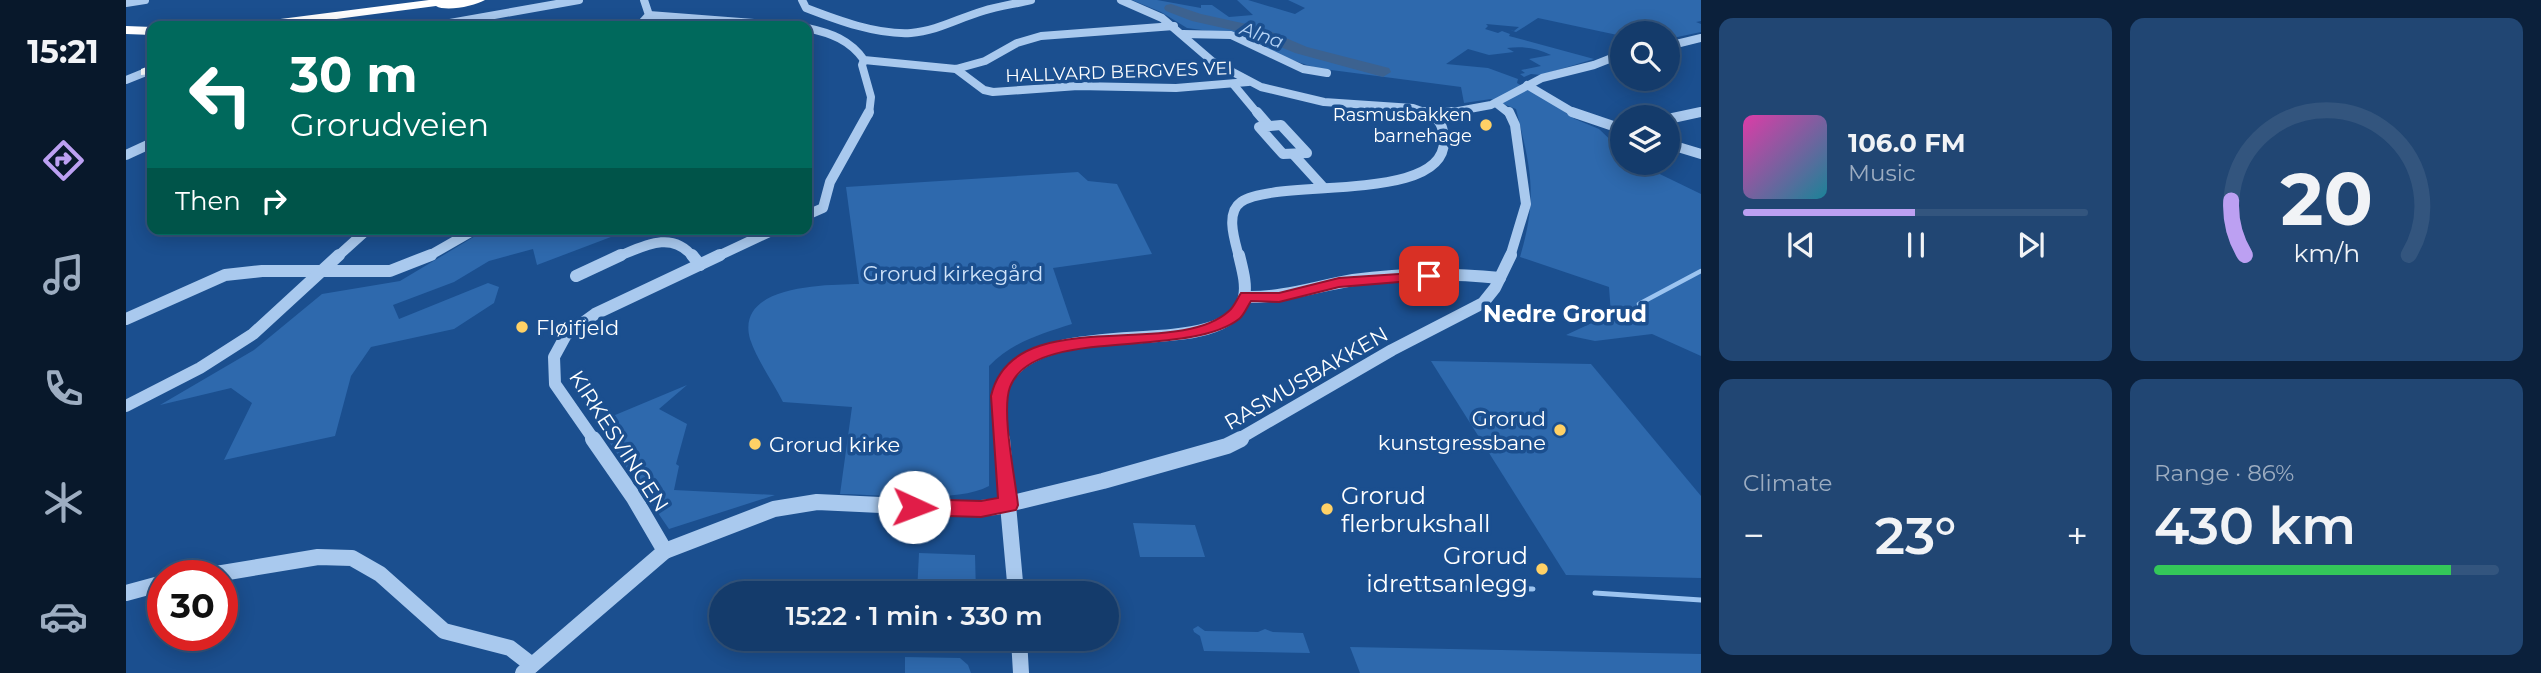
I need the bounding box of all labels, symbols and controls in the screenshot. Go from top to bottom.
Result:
water label: Alna [1236,16,1287,53]
map controls [1610,21,1680,175]
button: search [1610,21,1680,91]
text: 15:21 [27,32,99,71]
text: 30 m [290,45,418,104]
icon: left [175,49,266,140]
street label: HALLVARD BERGVES VEI [1005,57,1233,87]
place label: Rasmusbakken barnehage [1333,104,1472,147]
text: Grorudveien [290,105,489,144]
button: layers [1610,105,1680,175]
marker: Rasmusbakken barnehage [1478,117,1494,133]
text: 106.0 FM [1848,127,1966,159]
icon: directions [39,136,88,185]
text: 20 [2280,156,2373,244]
text: Music [1848,159,1916,187]
icon: right [255,182,293,220]
text: Then [175,185,241,217]
icon: previous [1782,226,1820,264]
icon: pause [1897,226,1935,264]
icon: next [2012,226,2050,264]
text: km/h [2293,238,2360,268]
pin [1399,246,1459,306]
icon: music [39,250,88,299]
icon: arrive [1410,257,1448,295]
park label: Grorud kirkegård [863,261,1043,286]
district label: Nedre Grorud [1483,300,1647,328]
place label: Fløifjeld [536,315,619,340]
marker: Fløifjeld [514,319,530,335]
street label: RASMUSBAKKEN [1220,321,1392,435]
icon: phone [39,364,88,413]
street label: KIRKESVINGEN [564,366,674,516]
place label: Grorud kunstgressbane [1378,406,1546,455]
marker: Grorud kunstgressbane [1552,422,1568,438]
place label: Grorud kirke [769,432,900,457]
marker: Grorud kirke [747,436,763,452]
text: Range · 86% [2154,459,2294,487]
text: Climate [1743,469,1832,497]
position arrow [877,470,951,544]
icon: climate [39,478,88,527]
place label: Grorud flerbrukshall [1341,481,1491,538]
text: 430 km [2154,494,2356,557]
marker: Grorud flerbrukshall [1319,501,1335,517]
text: 23° [1875,504,1956,567]
text: − [1743,512,1765,559]
text: + [2066,512,2088,559]
place label: Grorud idrettsanlegg [1366,541,1528,598]
speed limit sign: 30 [147,560,238,651]
marker: Grorud idrettsanlegg [1534,561,1550,577]
icon: car [39,592,88,641]
text: 15:22 · 1 min · 330 m [785,600,1043,632]

